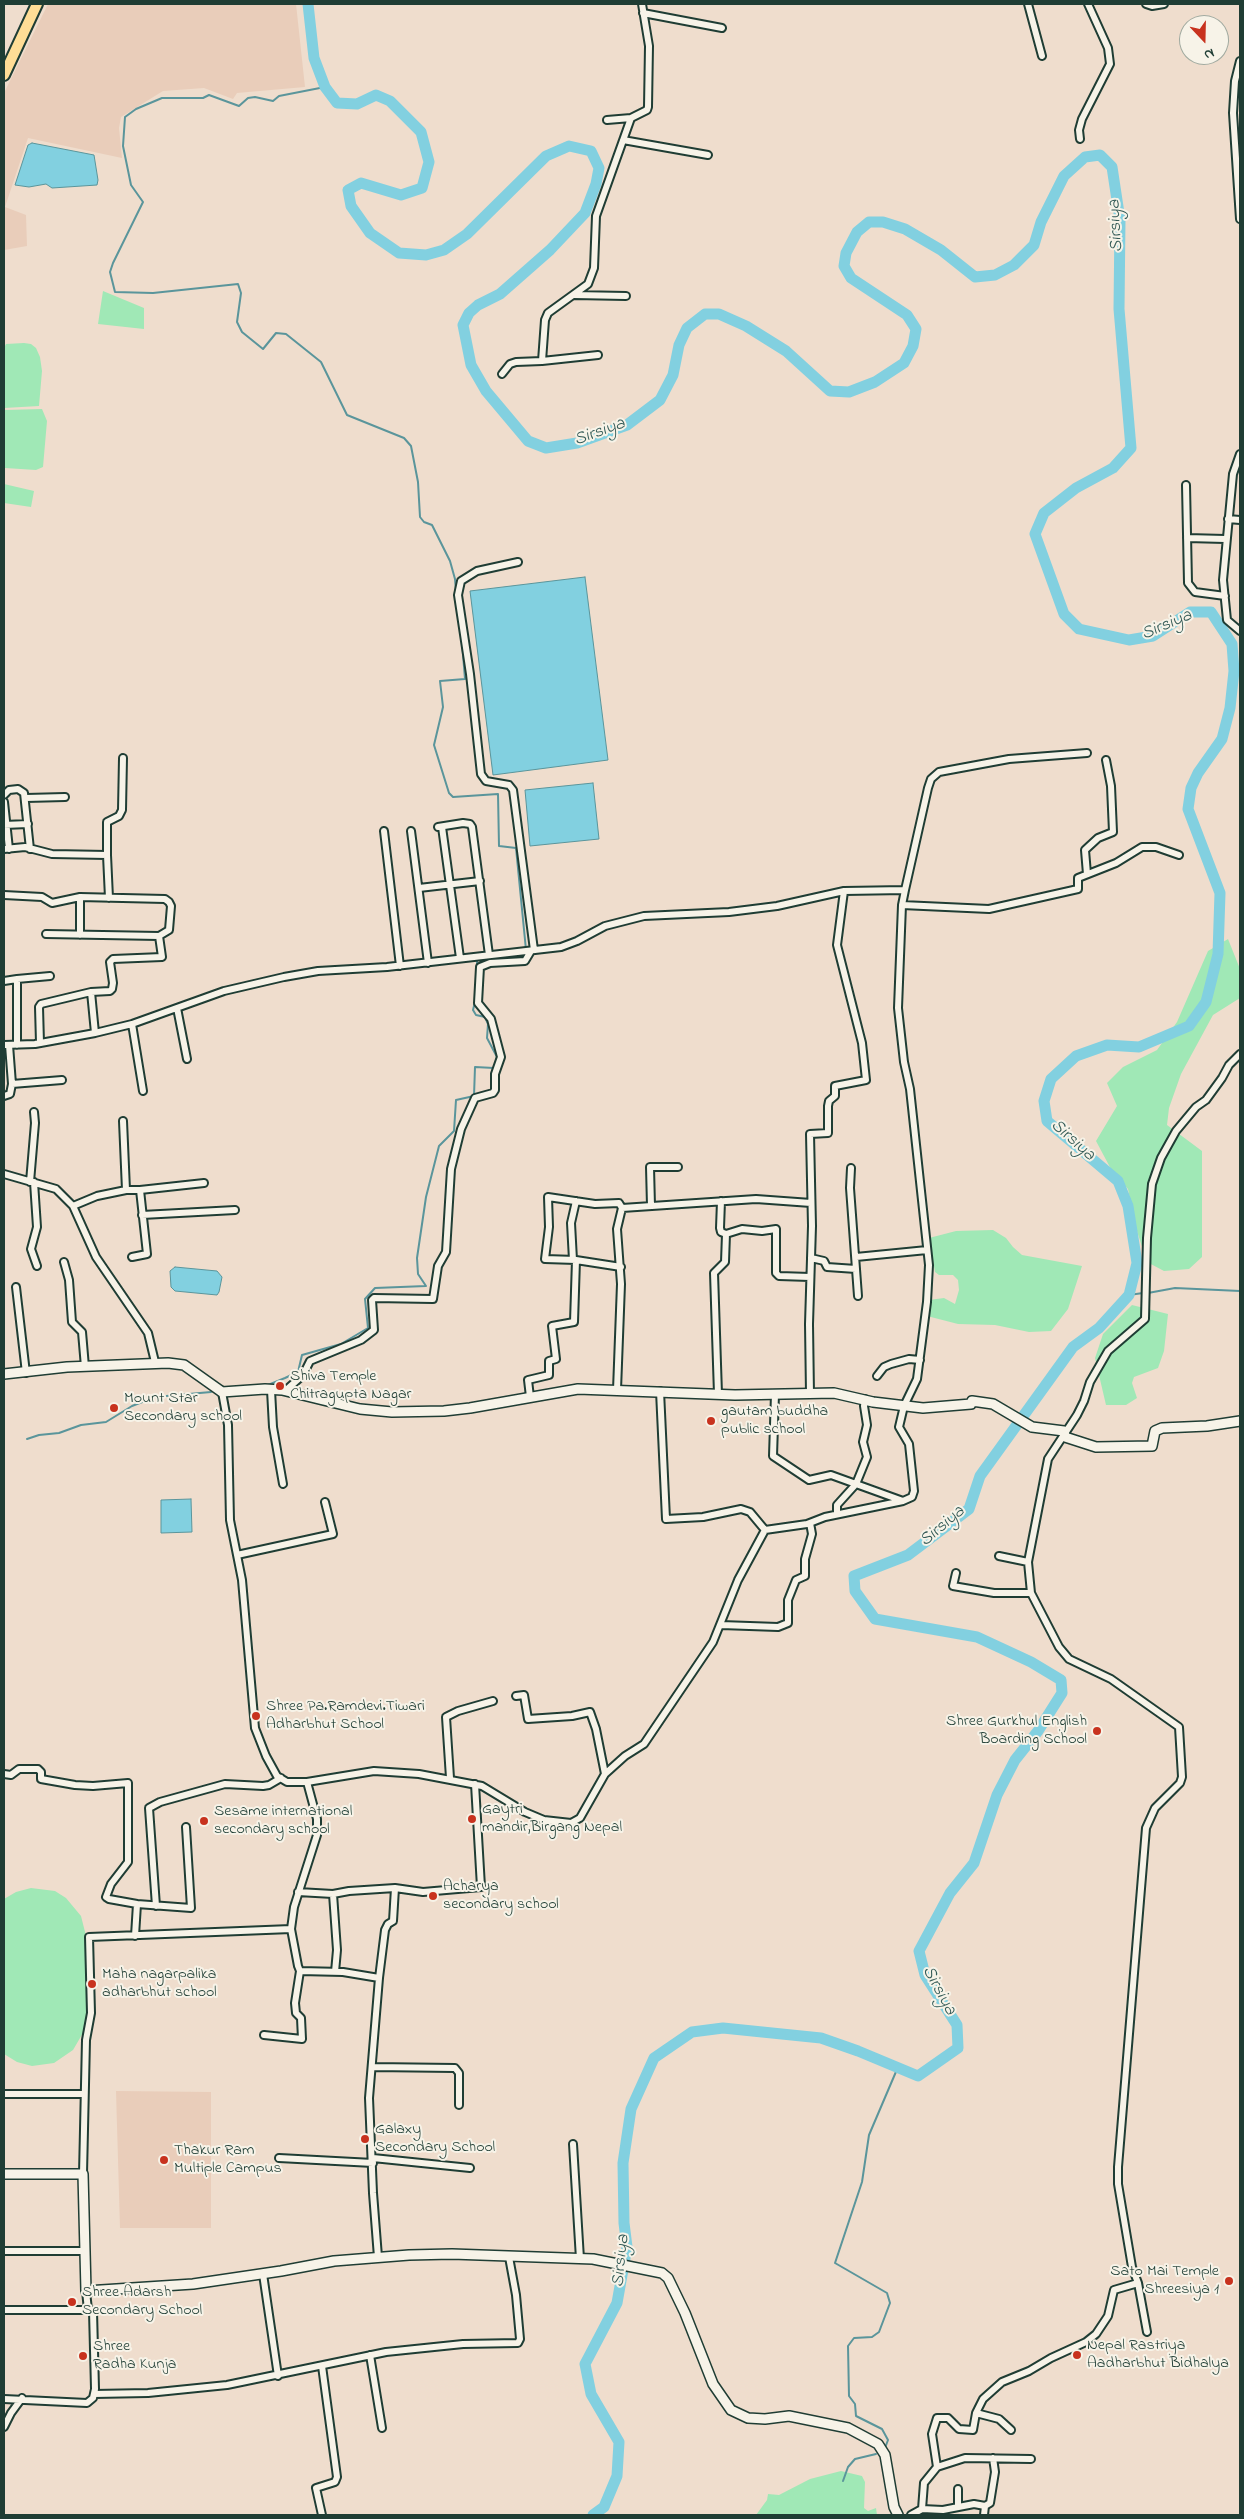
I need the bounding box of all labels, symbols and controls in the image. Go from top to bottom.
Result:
north arrow [1179,15,1229,65]
text: N [1201,42,1217,65]
water label: Sirsiya [1105,199,1129,253]
water label: Sirsiya [572,414,628,452]
water label: Sirsiya [1139,606,1195,646]
water label: Sirsiya [1045,1115,1099,1167]
place label: Shiva Temple Chitragupta Nagar [290,1367,412,1405]
marker: Shiva Temple Chitragupta Nagar [274,1380,286,1392]
place label: Mount Star Secondary school [124,1389,242,1427]
marker: Mount Star Secondary school [108,1402,120,1414]
place label: gautam buddha public school [721,1402,828,1440]
marker: gautam buddha public school [705,1415,717,1427]
water label: Sirsiya [916,1502,970,1552]
place label: Shree Pa.Ramdevi.Tiwari Adharbhut School [266,1697,425,1735]
marker: Shree Pa.Ramdevi.Tiwari Adharbhut School [250,1710,262,1722]
place label: Shree Gurkhul English Boarding School [946,1712,1087,1750]
marker: Shree Gurkhul English Boarding School [1091,1725,1103,1737]
place label: Gaytri mandir,Birgang Nepal [482,1800,622,1838]
place label: Sesame international secondary school [214,1802,352,1840]
marker: Gaytri mandir,Birgang Nepal [466,1813,478,1825]
marker: Sesame international secondary school [198,1815,210,1827]
place label: Acharya secondary school [443,1877,559,1915]
marker: Acharya secondary school [427,1890,439,1902]
water label: Sirsiya [916,1963,960,2019]
place label: Maha nagarpalika adharbhut school [102,1965,217,2003]
marker: Maha nagarpalika adharbhut school [86,1978,98,1990]
place label: Galaxy Secondary School [375,2120,495,2158]
marker: Galaxy Secondary School [359,2133,371,2145]
place label: Thakur Ram Multiple Campus [174,2141,282,2179]
marker: Thakur Ram Multiple Campus [158,2154,170,2166]
water label: Sirsiya [609,2234,635,2288]
place label: Sato Mai Temple Shreesiya 1 [1110,2262,1219,2300]
marker: Sato Mai Temple Shreesiya 1 [1223,2275,1235,2287]
place label: Shree Adarsh Secondary School [82,2283,202,2321]
marker: Shree Adarsh Secondary School [66,2296,78,2308]
place label: Nepal Rastriya Aadharbhut Bidhalya [1087,2336,1229,2374]
place label: Shree Radha Kunja [93,2337,176,2375]
marker: Nepal Rastriya Aadharbhut Bidhalya [1071,2349,1083,2361]
marker: Shree Radha Kunja [77,2350,89,2362]

